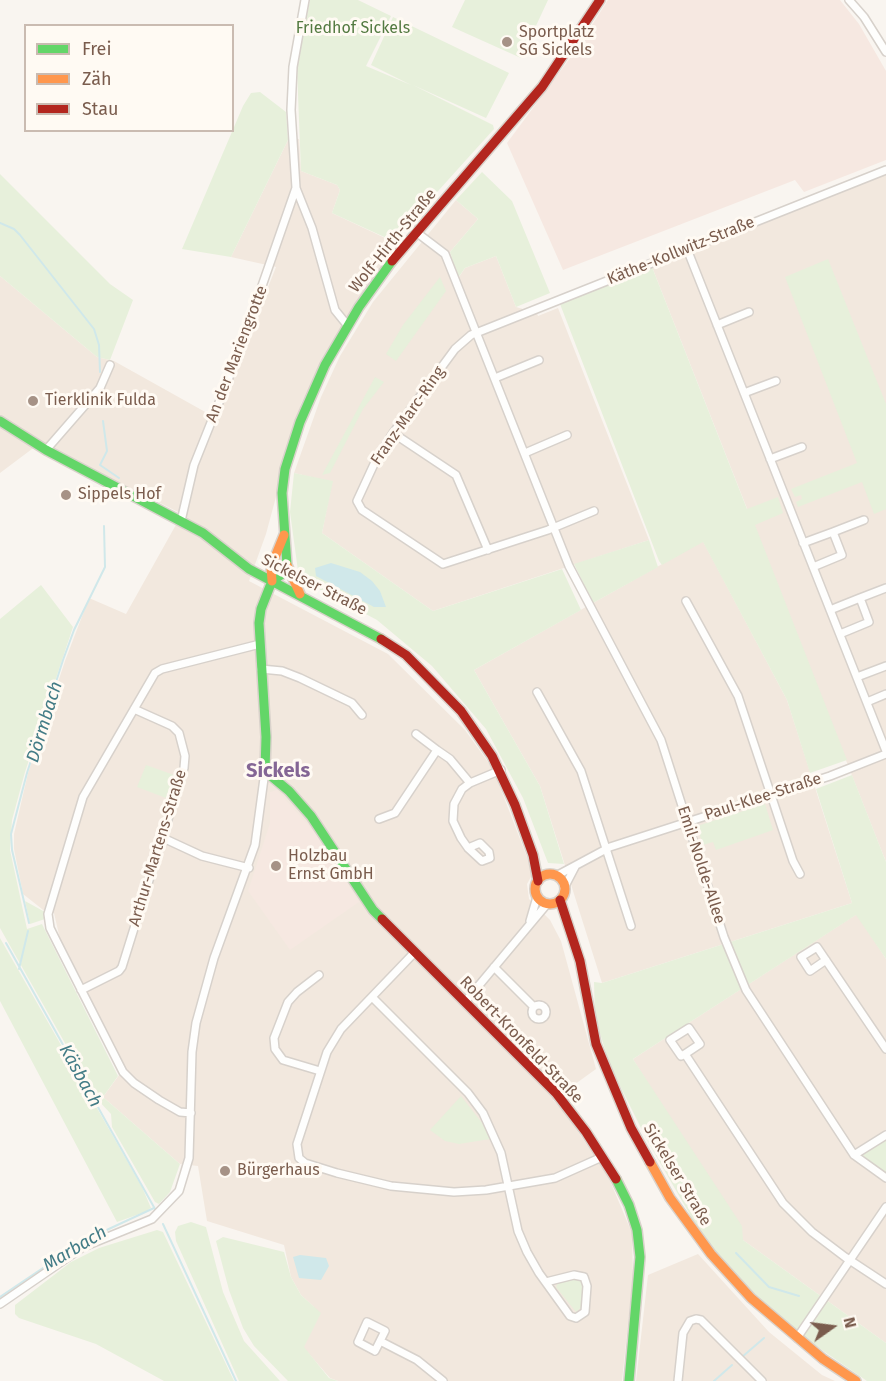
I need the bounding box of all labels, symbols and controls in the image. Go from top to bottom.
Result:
park label: Friedhof Sickels [296,19,410,39]
place label: Sportplatz SG Sickels [519,23,594,61]
legend [24,24,234,132]
marker: Sportplatz SG Sickels [500,35,514,49]
text: Frei [82,38,112,60]
text: Zäh [82,68,111,90]
text: Stau [82,98,118,120]
street label: Wolf-Hirth-Straße [345,185,441,297]
street label: Käthe-Kollwitz-Straße [604,213,758,289]
street label: An der Mariengrotte [202,283,272,425]
street label: Franz-Marc-Ring [367,363,449,469]
place label: Tierklinik Fulda [45,391,156,411]
marker: Tierklinik Fulda [26,394,40,408]
place label: Sippels Hof [78,485,161,505]
marker: Sippels Hof [59,488,73,502]
street label: Sickelser Straße [258,550,370,620]
water label: Dörmbach [22,679,68,765]
district label: Sickels [246,759,310,783]
street label: Arthur-Martens-Straße [125,767,191,929]
street label: Paul-Klee-Straße [702,769,824,825]
street label: Emil-Nolde-Allee [673,804,729,926]
place label: Holzbau Ernst GmbH [288,847,374,885]
marker: Holzbau Ernst GmbH [269,859,283,873]
street label: Robert-Kronfeld-Straße [455,972,587,1108]
water label: Käsbach [54,1041,106,1111]
street label: Sickelser Straße [639,1120,715,1230]
place label: Bürgerhaus [237,1161,320,1181]
marker: Bürgerhaus [218,1164,232,1178]
water label: Marbach [39,1222,111,1276]
north arrow [802,1297,862,1357]
text: N [839,1315,860,1330]

